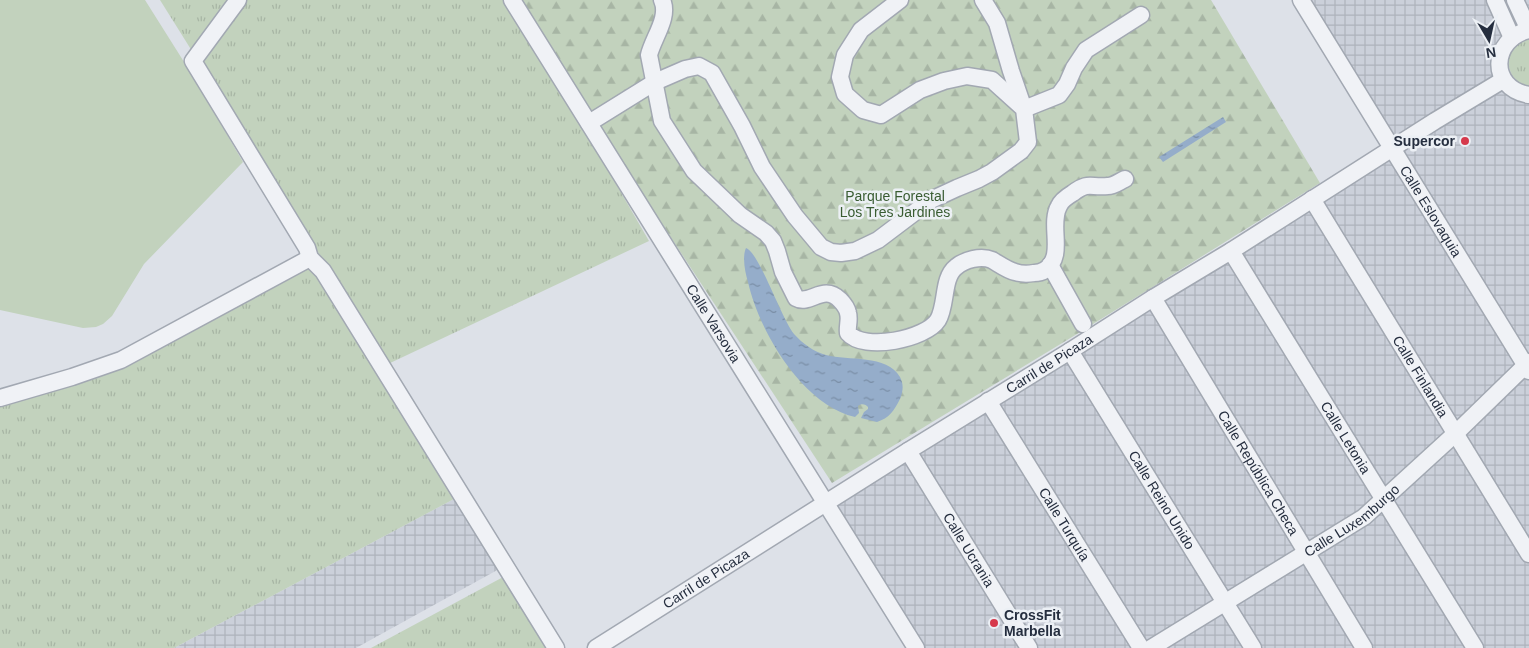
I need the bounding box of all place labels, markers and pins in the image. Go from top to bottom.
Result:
place label: Supercor [1394,133,1456,149]
marker: Supercor [1459,135,1471,147]
place label: CrossFit Marbella [1004,607,1061,639]
marker: CrossFit Marbella [988,617,1000,629]

